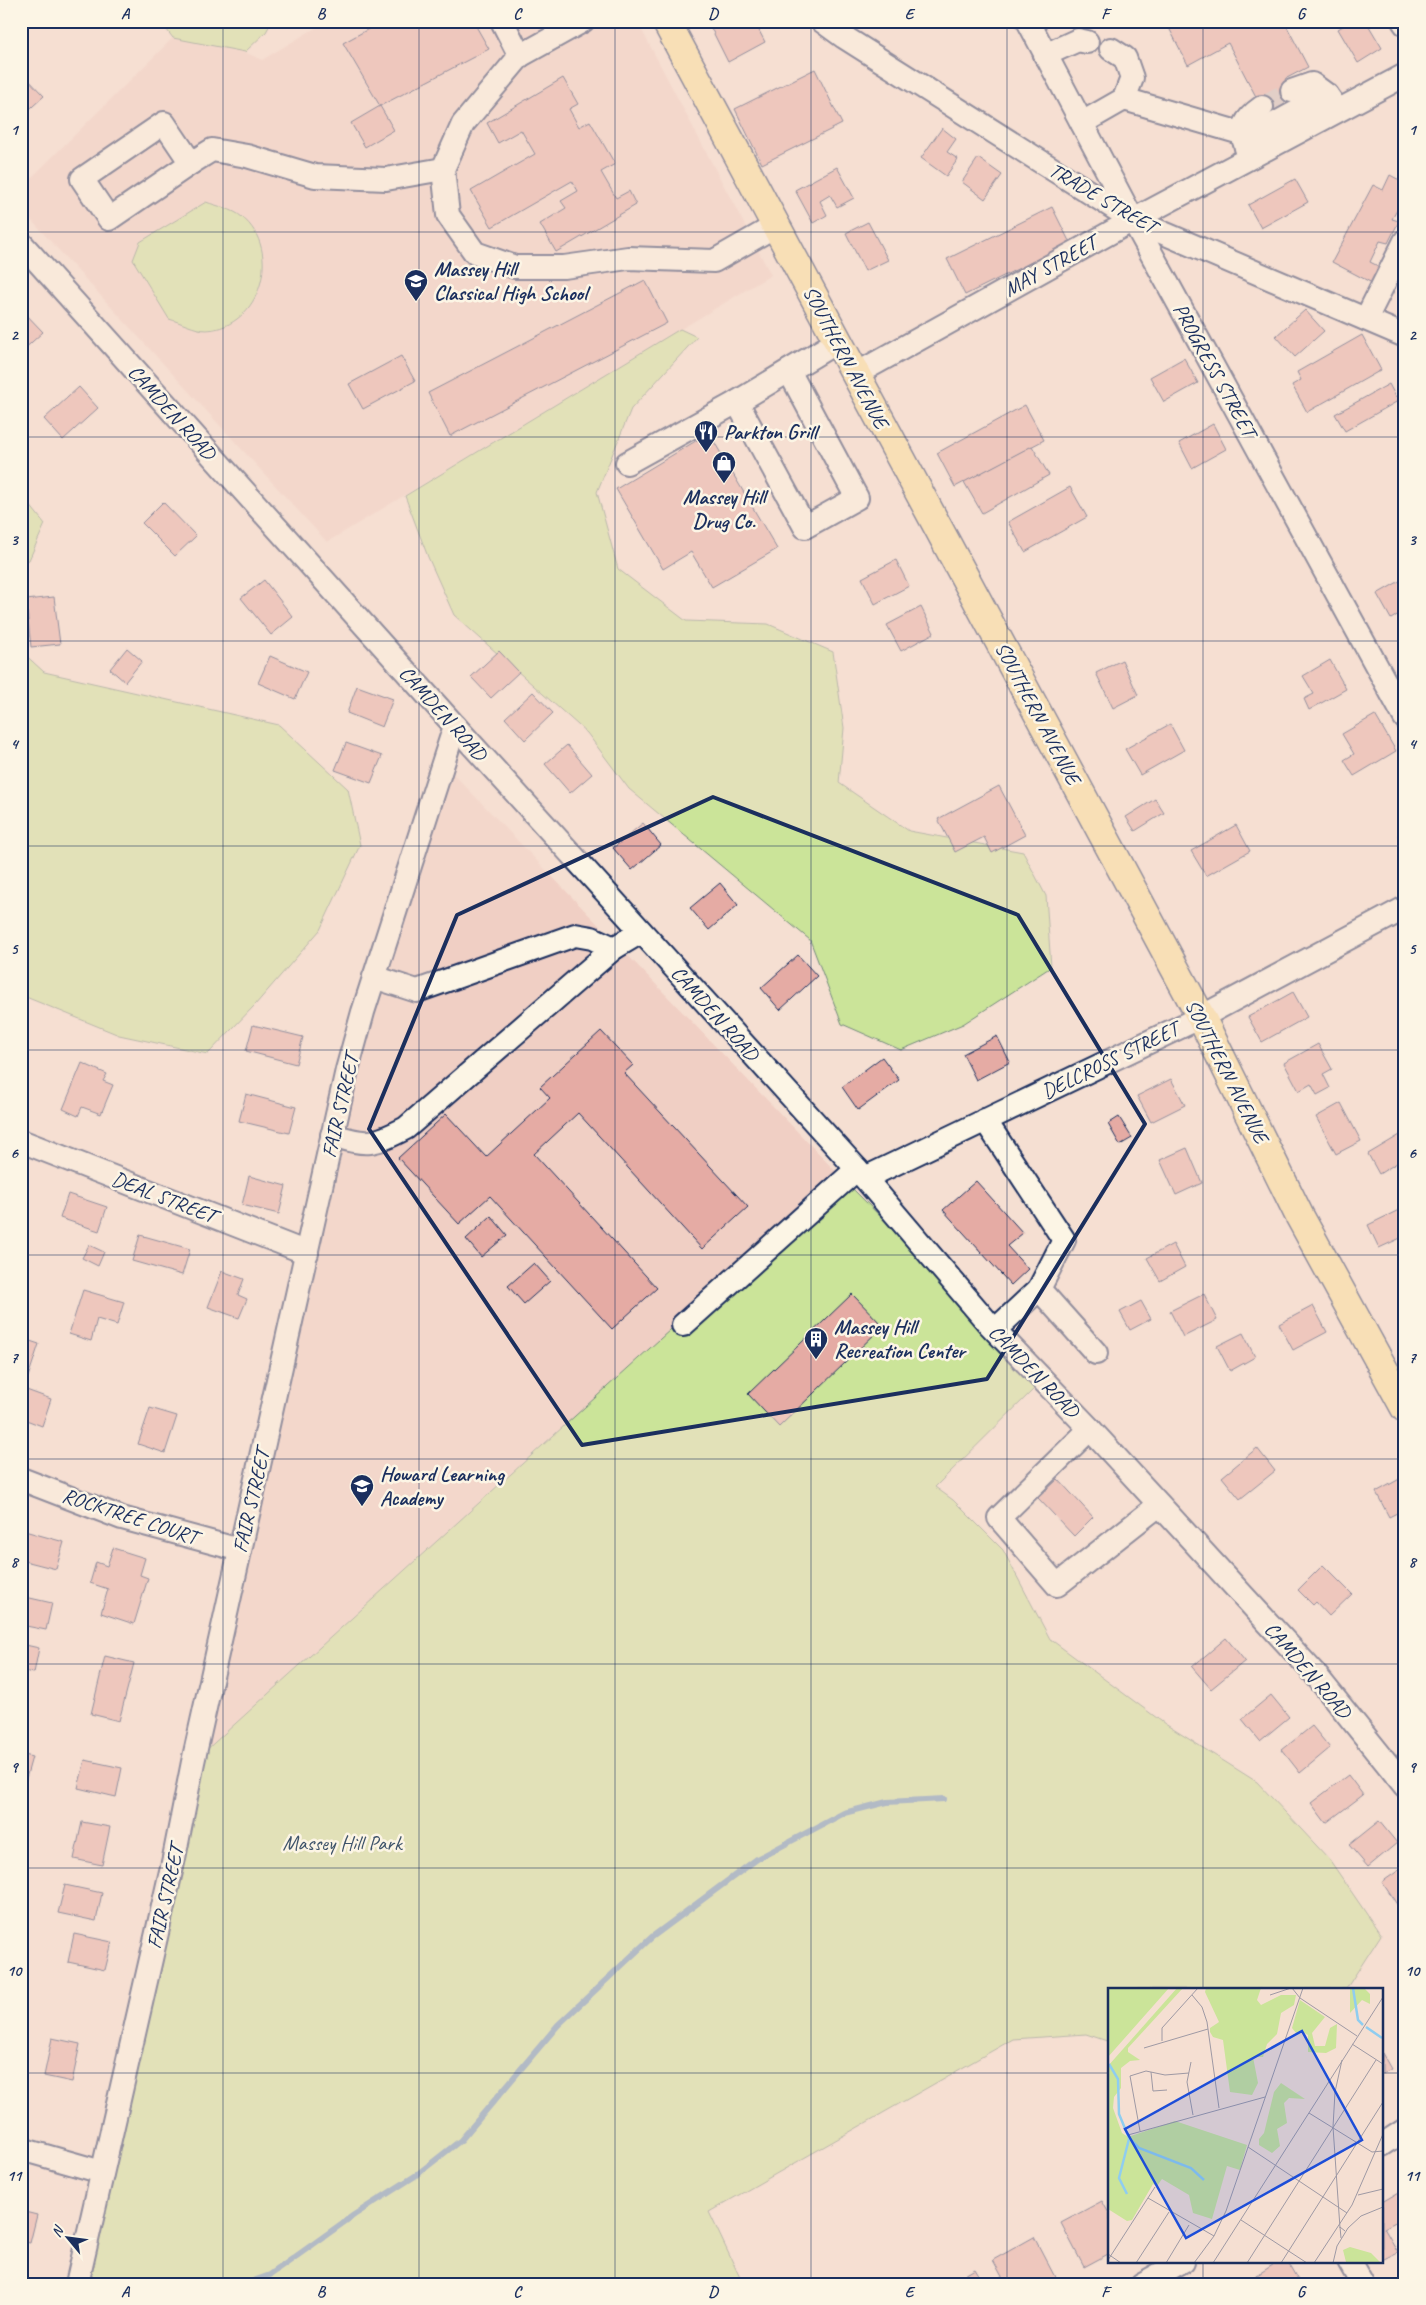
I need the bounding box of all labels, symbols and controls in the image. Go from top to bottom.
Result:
text: A [121,4,131,24]
text: B [317,4,327,24]
text: C [513,4,523,24]
text: D [708,4,719,24]
text: E [905,4,916,24]
text: F [1101,4,1112,24]
text: G [1297,4,1307,24]
text: 1 [10,120,19,140]
text: 1 [1408,120,1417,140]
street label: TRADE STREET [1044,157,1165,241]
street label: MAY STREET [999,227,1106,302]
place label: Massey Hill Classical High School [434,256,591,306]
school or university icon: Massey Hill Classical High School [403,268,429,302]
street label: SOUTHERN AVENUE [798,281,896,435]
street label: PROGRESS STREET [1167,298,1265,445]
text: 2 [10,325,19,345]
text: 2 [1408,325,1417,345]
street label: CAMDEN ROAD [122,359,223,466]
restaurant icon: Parkton Grill [693,419,719,453]
place label: Parkton Grill [724,419,821,445]
shop icon: Massey Hill Drug Co. [711,450,737,484]
place label: Massey Hill Drug Co. [683,484,769,534]
text: 3 [10,530,19,550]
text: 3 [1408,530,1417,550]
street label: SOUTHERN AVENUE [990,637,1088,791]
street label: CAMDEN ROAD [393,660,494,767]
text: 4 [10,734,19,754]
text: 4 [1408,734,1417,754]
text: 5 [11,939,20,959]
text: 5 [1409,939,1418,959]
street label: CAMDEN ROAD [665,960,766,1067]
street label: SOUTHERN AVENUE [1180,995,1276,1150]
street label: DELCROSS STREET [1037,1014,1187,1104]
street label: FAIR STREET [316,1047,366,1160]
text: 6 [10,1143,19,1163]
text: 6 [1408,1143,1417,1163]
street label: DEAL STREET [108,1165,225,1231]
place label: Massey Hill Recreation Center [834,1314,967,1364]
street label: CAMDEN ROAD [983,1319,1086,1424]
building icon: Massey Hill Recreation Center [803,1326,829,1360]
text: 7 [10,1348,19,1368]
text: 7 [1408,1348,1417,1368]
street label: FAIR STREET [227,1442,277,1555]
place label: Howard Learning Academy [380,1461,505,1511]
school or university icon: Howard Learning Academy [349,1473,375,1507]
street label: ROCKTREE COURT [59,1482,206,1552]
text: 8 [10,1552,19,1572]
text: 8 [1408,1552,1417,1572]
street label: CAMDEN ROAD [1259,1616,1358,1725]
text: 9 [10,1757,19,1777]
text: 9 [1408,1757,1417,1777]
park label: Massey Hill Park [282,1830,404,1856]
street label: FAIR STREET [141,1838,191,1951]
text: 10 [7,1961,23,1981]
text: 10 [1405,1961,1421,1981]
inset map [1108,1988,1384,2262]
text: 11 [7,2166,23,2186]
text: 11 [1405,2166,1421,2186]
north arrow [42,2212,92,2262]
text: N [48,2222,68,2240]
text: A [121,2282,131,2302]
text: B [317,2282,327,2302]
text: C [513,2282,523,2302]
text: D [708,2282,719,2302]
text: E [905,2282,916,2302]
text: F [1101,2282,1112,2302]
text: G [1297,2282,1307,2302]

